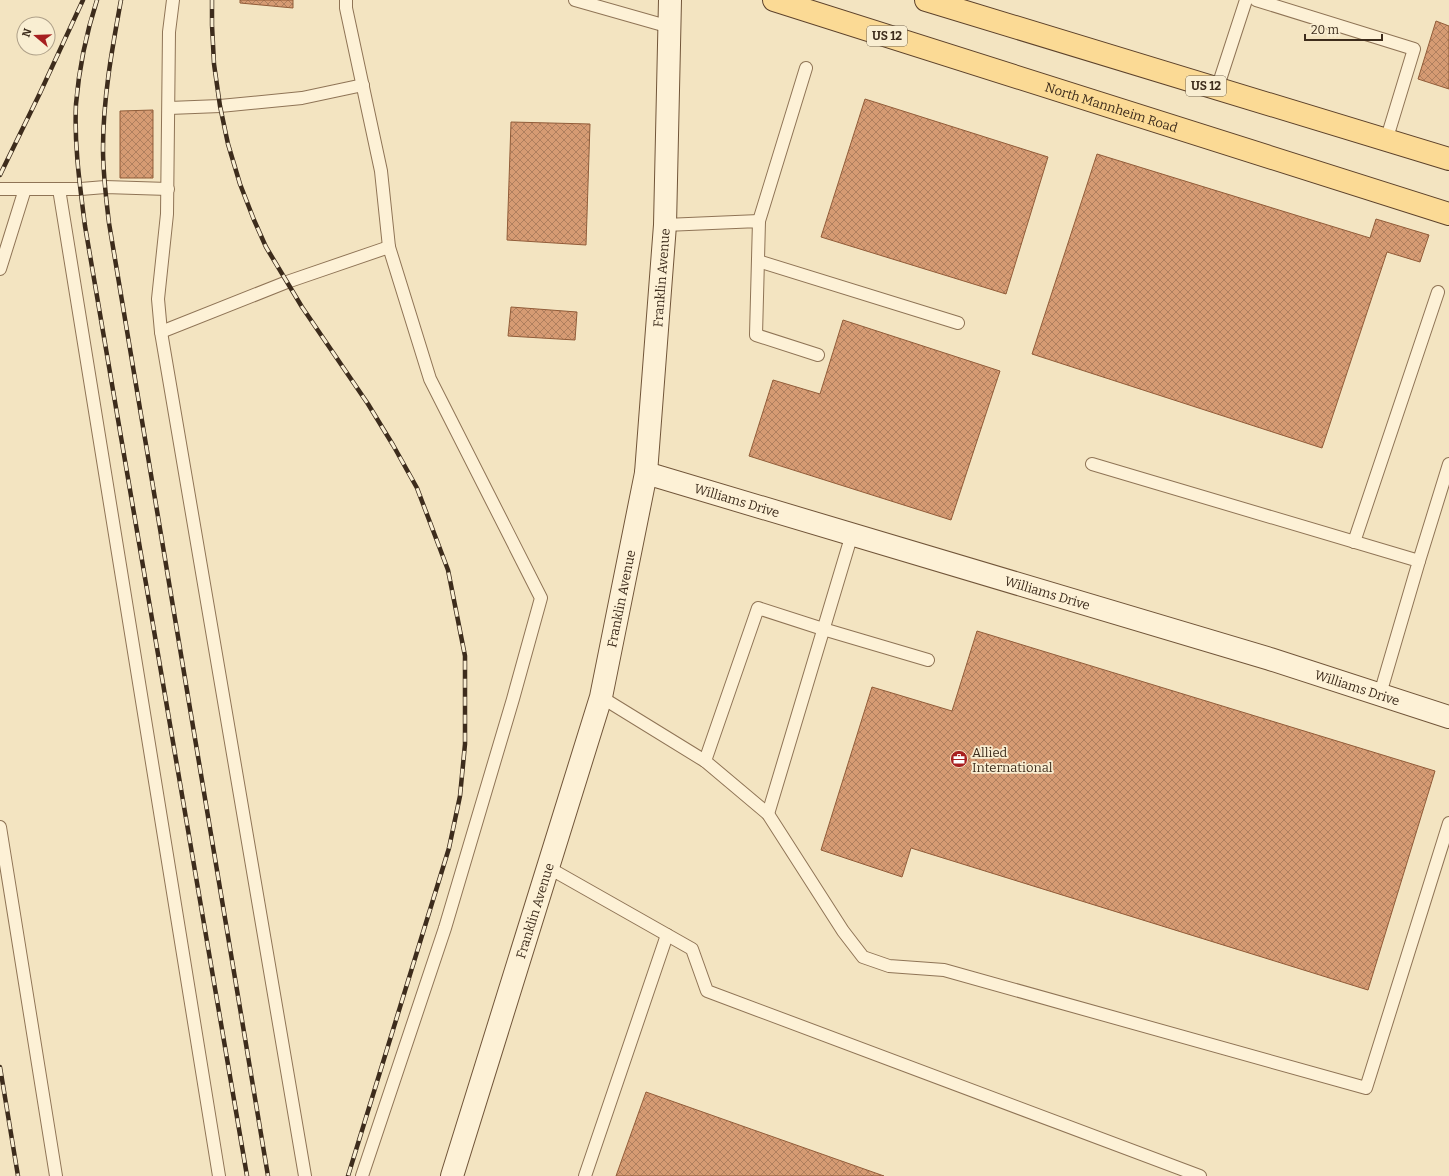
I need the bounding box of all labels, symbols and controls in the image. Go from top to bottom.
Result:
north arrow [16,16,56,56]
scale bar [1305,16,1382,42]
text: 20 m [1311,23,1340,37]
text: N [19,26,35,39]
road number: US 12 [867,26,907,46]
road number: US 12 [1186,76,1226,96]
street label: North Mannheim Road [1043,79,1180,136]
street label: Franklin Avenue [650,228,673,328]
street label: Williams Drive [692,481,781,520]
street label: Franklin Avenue [604,549,638,649]
street label: Williams Drive [1003,573,1092,613]
street label: Williams Drive [1313,667,1402,709]
place label: Allied International [972,745,1053,775]
office icon: Allied International [949,749,969,769]
street label: Franklin Avenue [513,861,557,960]

